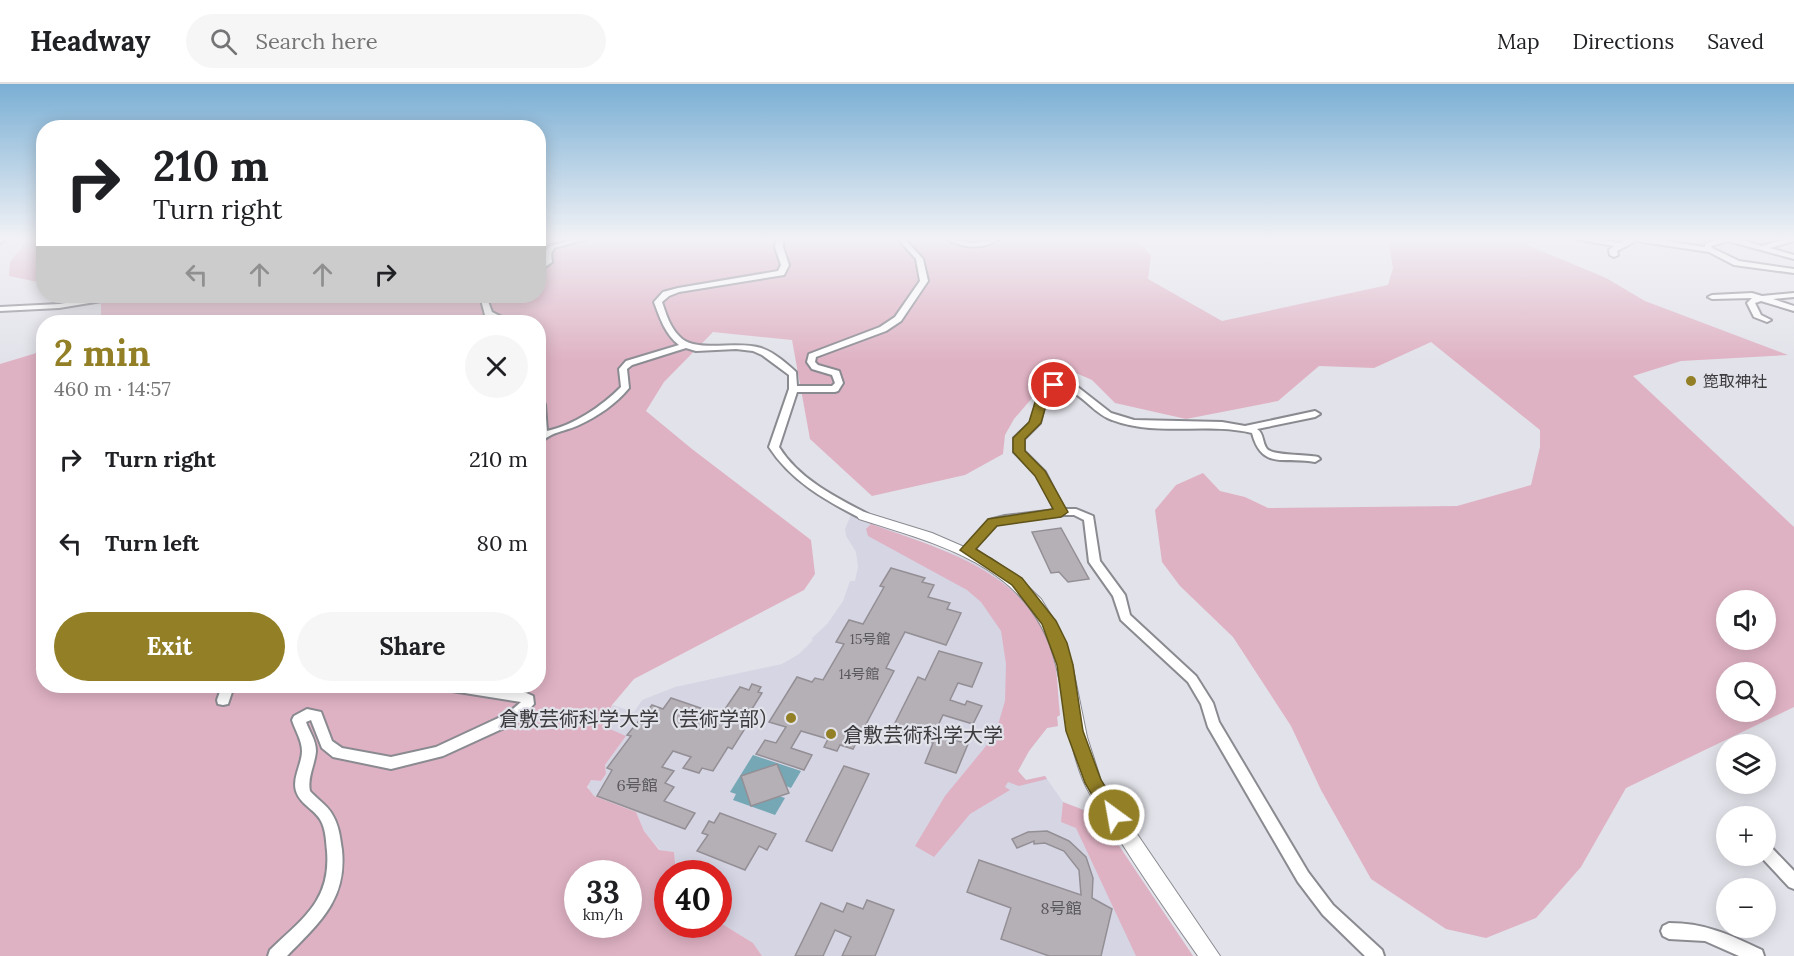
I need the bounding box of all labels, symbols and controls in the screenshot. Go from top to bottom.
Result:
search box [186,14,606,68]
text: Headway [30,23,150,59]
icon: search [207,25,240,58]
text: Search here [255,27,378,55]
text: Map [1497,28,1540,55]
text: Directions [1573,28,1674,55]
text: Saved [1707,28,1764,55]
text: 210 m [153,139,269,193]
icon: right [54,144,132,222]
text: Turn right [153,192,282,226]
icon: left [180,258,213,291]
icon: ahead [243,258,276,291]
icon: ahead [306,258,339,291]
icon: right [369,258,402,291]
text: 2 min [54,330,151,376]
button: close [465,335,528,398]
pin [1028,359,1079,410]
icon: arrive [1037,368,1070,401]
place label: 箆取神社 [1703,371,1767,391]
marker: 箆取神社 [1684,374,1698,388]
text: 460 m · 14:57 [54,376,171,401]
icon: right [54,443,87,476]
text: Turn right [105,445,216,473]
text: 210 m [469,445,528,473]
icon: left [54,527,87,560]
text: Turn left [105,529,199,557]
text: 80 m [477,529,528,557]
map controls [1716,590,1776,938]
button: sound [1716,590,1776,650]
button: Exit [54,612,285,681]
button: Share [297,612,528,681]
house number: 15号館 [850,630,890,648]
button: search [1716,662,1776,722]
house number: 14号館 [839,665,879,683]
place label: 倉敷芸術科学大学（芸術学部） [499,706,779,731]
marker: 倉敷芸術科学大学（芸術学部） [784,711,798,725]
place label: 倉敷芸術科学大学 [843,722,1003,747]
marker: 倉敷芸術科学大学 [824,727,838,741]
button: layers [1716,734,1776,794]
house number: 6号館 [616,775,658,795]
position arrow [1082,783,1146,847]
button: + [1716,806,1776,866]
speed limit sign: 40 [654,860,732,938]
text: 33 [586,873,620,911]
button: − [1716,878,1776,938]
house number: 8号館 [1041,898,1082,918]
text: km/h [583,905,623,924]

